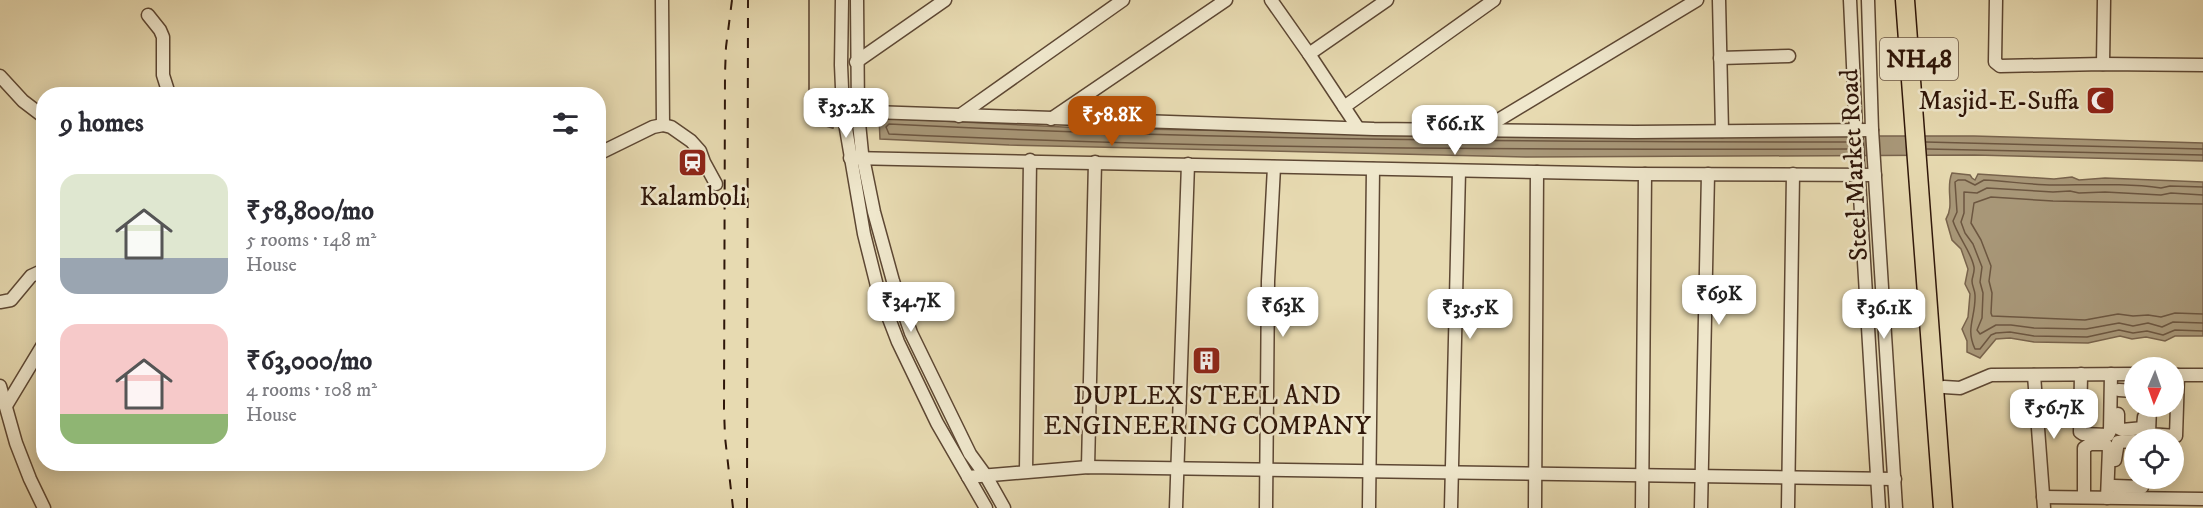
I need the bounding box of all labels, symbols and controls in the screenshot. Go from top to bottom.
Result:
road number: NH48 [1880,38,1958,80]
street label: Steel Market Road [1833,68,1876,262]
mosque icon: Masjid-E-Suffa [2084,84,2116,116]
place label: Masjid-E-Suffa [1918,85,2079,118]
pin: ₹35.2K [797,88,895,139]
text: ₹35.2K [818,95,874,120]
pin: ₹58.8K [1063,96,1161,147]
text: ₹58.8K [1082,103,1142,128]
pin: ₹66.1K [1406,105,1504,156]
text: 9 homes [60,107,144,140]
icon: filters [549,107,582,140]
text: ₹66.1K [1426,112,1484,137]
station icon: Kalamboli [677,146,709,178]
place label: Kalamboli [640,181,746,214]
text: ₹58,800/mo [246,195,374,228]
icon: home [108,198,180,270]
text: 5 rooms · 148 m² [246,228,376,253]
text: House [246,253,297,278]
pin: ₹69K [1683,275,1755,326]
pin: ₹34.7K [862,282,960,333]
text: ₹69K [1696,282,1742,307]
pin: ₹63K [1247,287,1319,338]
text: ₹34.7K [881,289,941,314]
pin: ₹35.5K [1421,289,1519,340]
pin: ₹36.1K [1835,289,1933,340]
text: ₹63K [1261,294,1305,319]
text: ₹35.5K [1442,296,1498,321]
text: ₹36.1K [1856,296,1912,321]
text: ₹63,000/mo [246,345,372,378]
building icon: DUPLEX STEEL AND ENGINEERING COMPANY [1191,345,1223,377]
icon: home [108,348,180,420]
north arrow [2124,357,2184,417]
map controls [2124,357,2184,489]
text: 4 rooms · 108 m² [246,378,377,403]
place label: DUPLEX STEEL AND ENGINEERING COMPANY [1043,380,1371,443]
pin: ₹56.7K [2005,389,2103,440]
text: ₹56.7K [2024,396,2084,421]
text: House [246,403,297,428]
button: locate [2124,429,2184,489]

